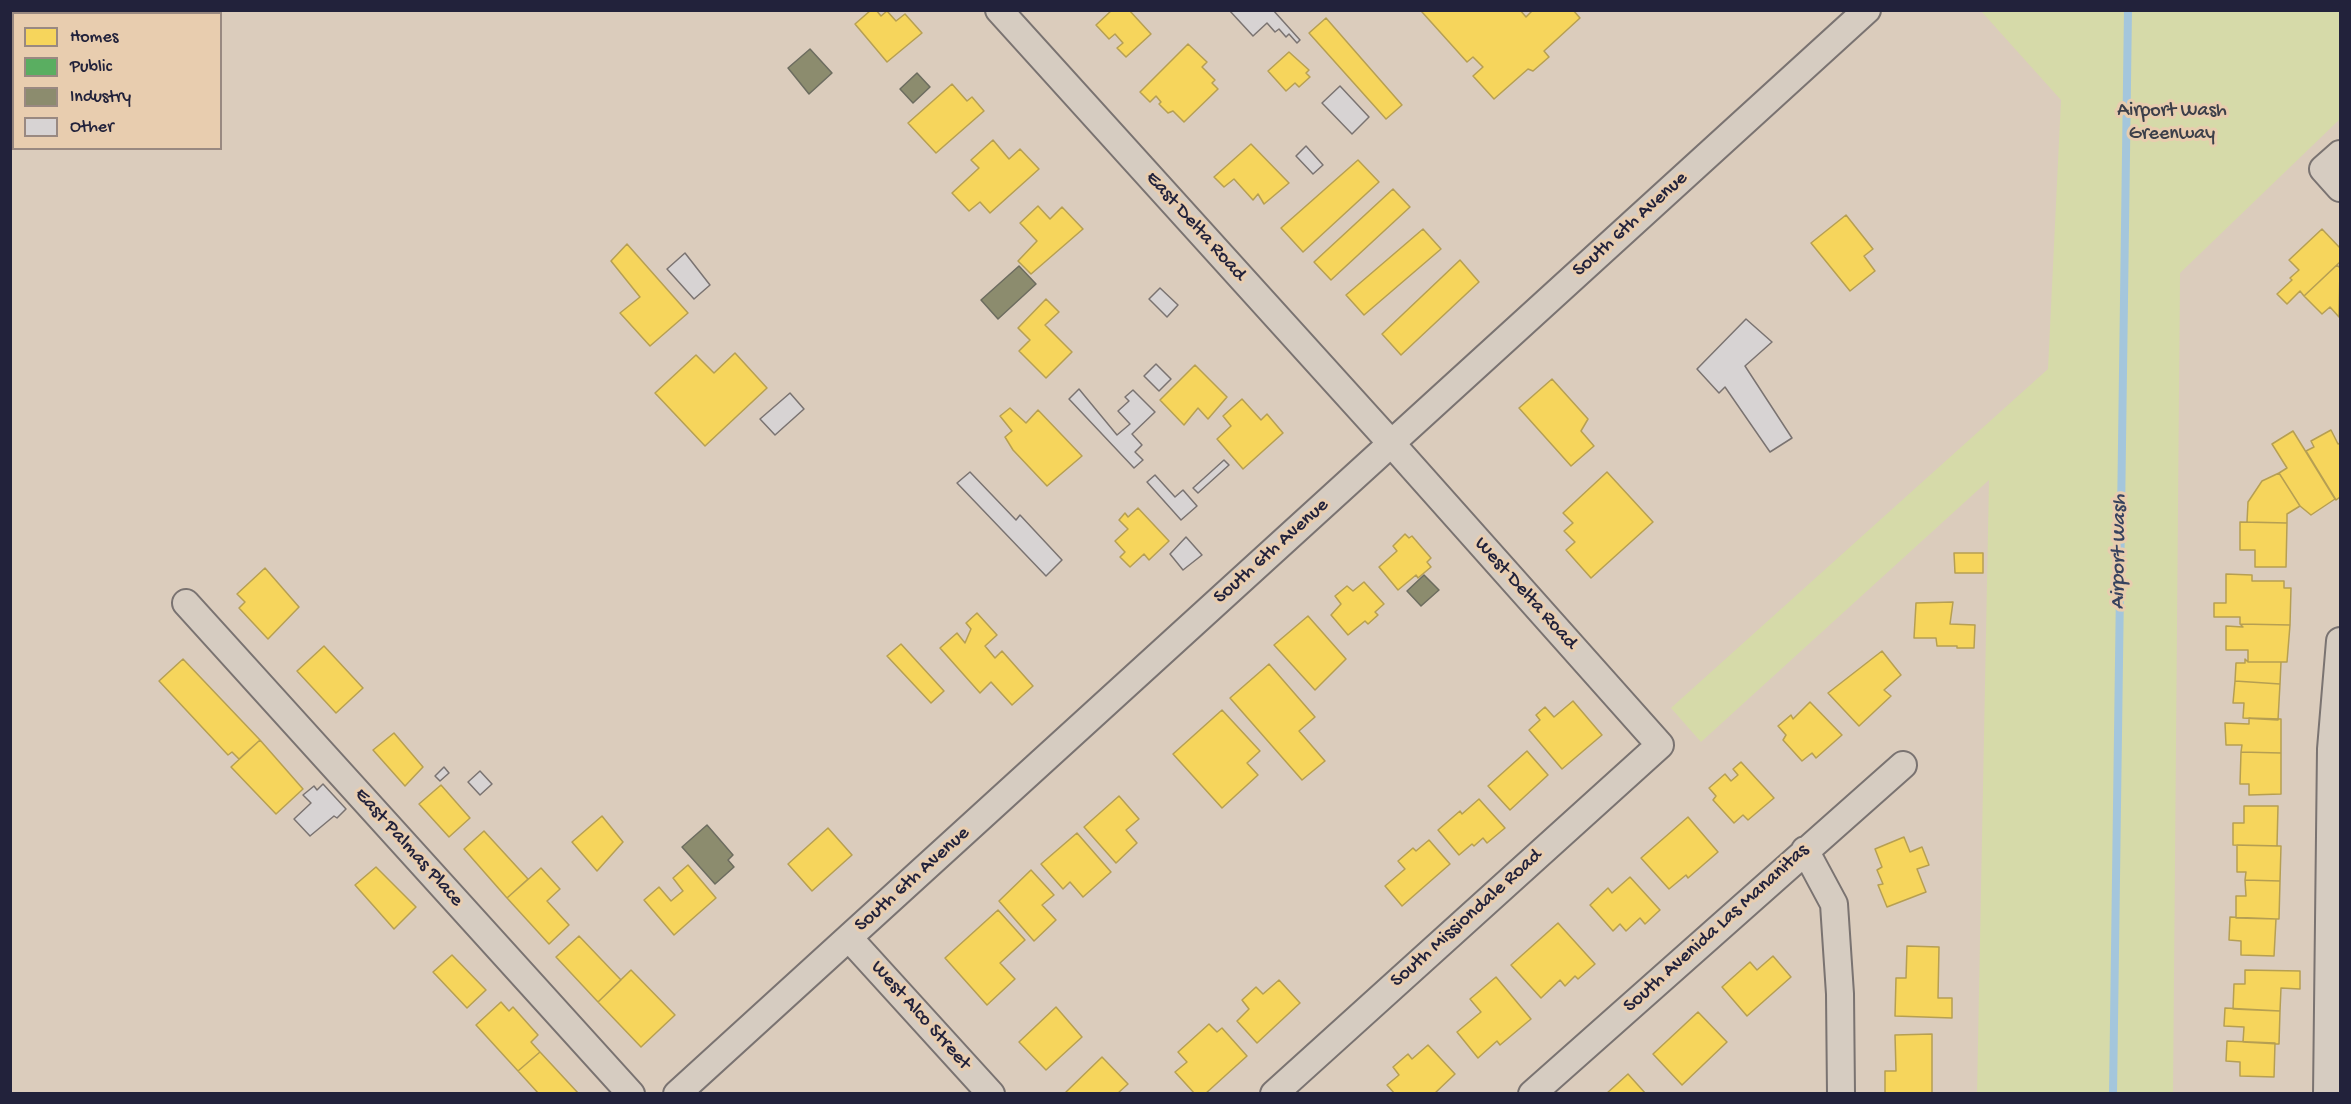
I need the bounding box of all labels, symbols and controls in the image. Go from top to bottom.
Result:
legend [12,12,222,150]
text: Homes [70,27,118,48]
text: Public [70,57,112,78]
text: Industry [70,87,131,108]
park label: Airport Wash Greenway [2117,100,2227,147]
text: Other [70,117,114,138]
street label: East Delta Road [1139,167,1251,287]
street label: South 6th Avenue [1568,167,1694,283]
street label: South 6th Avenue [1209,494,1335,610]
water label: Airport Wash [2106,494,2134,610]
street label: West Delta Road [1468,533,1582,655]
street label: East Palmas Place [348,784,468,912]
street label: South 6th Avenue [850,822,976,938]
street label: South Avenida Las Mananitas [1619,839,1815,1019]
street label: South Missiondale Road [1386,845,1548,993]
street label: West Alco Street [865,956,975,1076]

